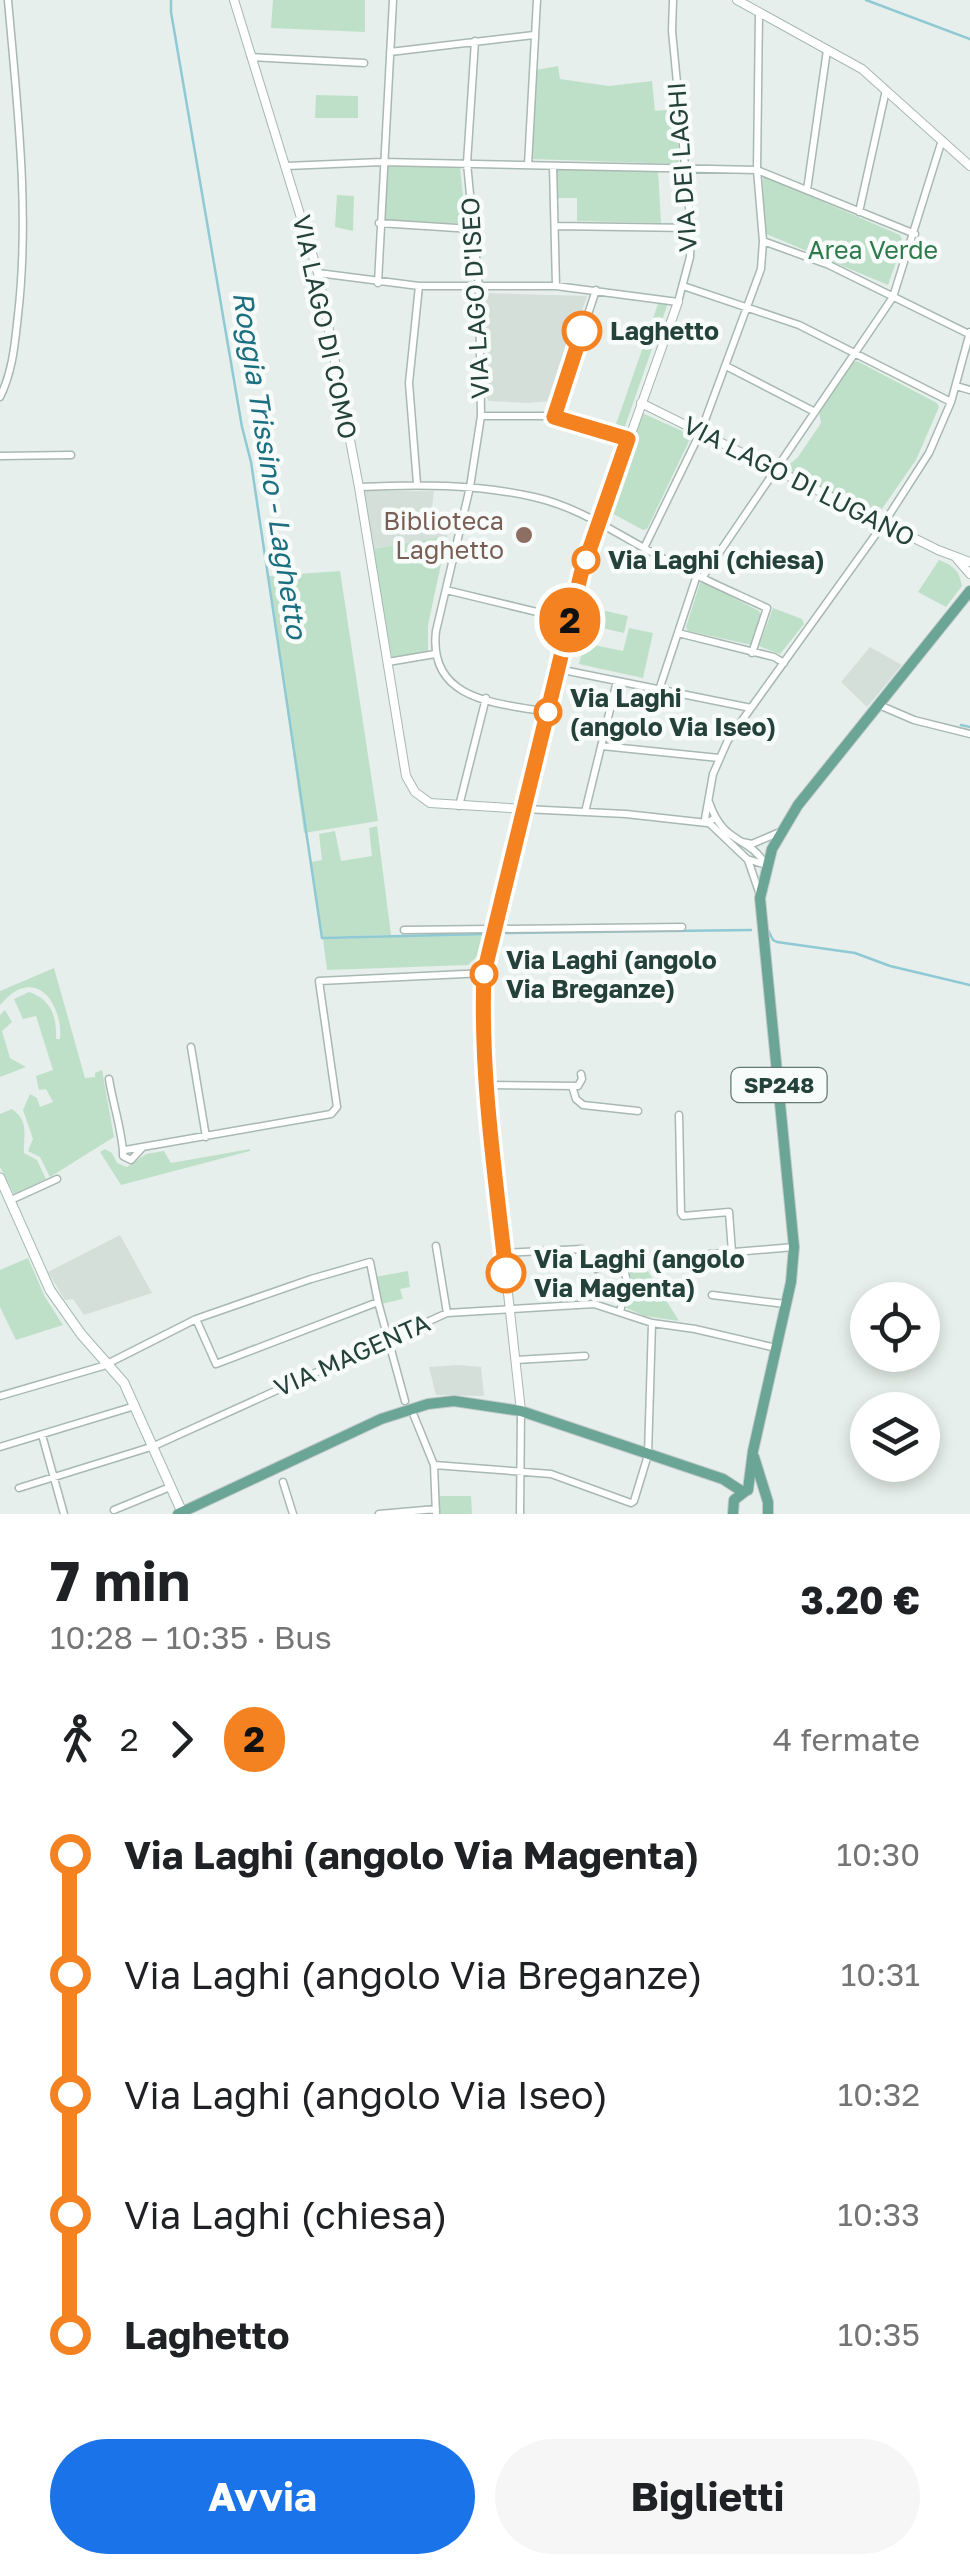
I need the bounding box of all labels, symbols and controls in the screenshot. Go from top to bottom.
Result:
street label: VIA DEI LAGHI [660,81,703,253]
street label: VIA LAGO D'ISEO [454,197,495,400]
street label: VIA LAGO DI COMO [287,212,364,442]
park label: Area Verde [808,234,938,265]
water label: Roggia Trissino - Laghetto [227,289,315,643]
marker: Laghetto [563,312,601,350]
place label: Laghetto [610,315,719,346]
street label: VIA LAGO DI LUGANO [678,409,920,552]
place label: Biblioteca Laghetto [383,505,504,565]
marker: Biblioteca Laghetto [513,524,535,546]
place label: Via Laghi (chiesa) [608,544,825,575]
marker: Via Laghi (chiesa) [573,547,599,573]
line badge: 2 [538,588,602,652]
text: 2 [559,599,581,641]
place label: Via Laghi (angolo Via Iseo) [570,682,776,742]
marker: Via Laghi (angolo Via Iseo) [535,699,561,725]
place label: Via Laghi (angolo Via Breganze) [506,944,717,1004]
marker: Via Laghi (angolo Via Breganze) [471,961,497,987]
road number: SP248 [732,1068,826,1102]
place label: Via Laghi (angolo Via Magenta) [534,1243,745,1303]
marker: Via Laghi (angolo Via Magenta) [487,1254,525,1292]
map controls [850,1282,940,1482]
button: locate [850,1282,940,1372]
street label: VIA MAGENTA [269,1306,435,1403]
button: layers [850,1392,940,1482]
text: 7 min [50,1547,190,1613]
text: 3.20 € [800,1577,920,1622]
text: 10:28 – 10:35 · Bus [50,1618,332,1656]
icon: walk [50,1712,105,1767]
icon: forward [154,1712,209,1767]
text: 2 [244,1718,265,1760]
text: 2 [120,1720,139,1758]
text: 4 fermate [773,1720,920,1758]
text: Via Laghi (angolo Via Magenta) [124,1832,699,1877]
text: 10:30 [836,1835,920,1873]
text: Via Laghi (angolo Via Breganze) [124,1952,703,1997]
text: 10:31 [841,1955,920,1993]
text: Via Laghi (angolo Via Iseo) [124,2072,608,2117]
text: 10:32 [838,2075,920,2113]
text: Via Laghi (chiesa) [124,2192,447,2237]
text: 10:33 [838,2195,920,2233]
text: Laghetto [124,2312,290,2357]
text: 10:35 [838,2315,920,2353]
button: Avvia [50,2439,475,2554]
button: Biglietti [495,2439,920,2554]

